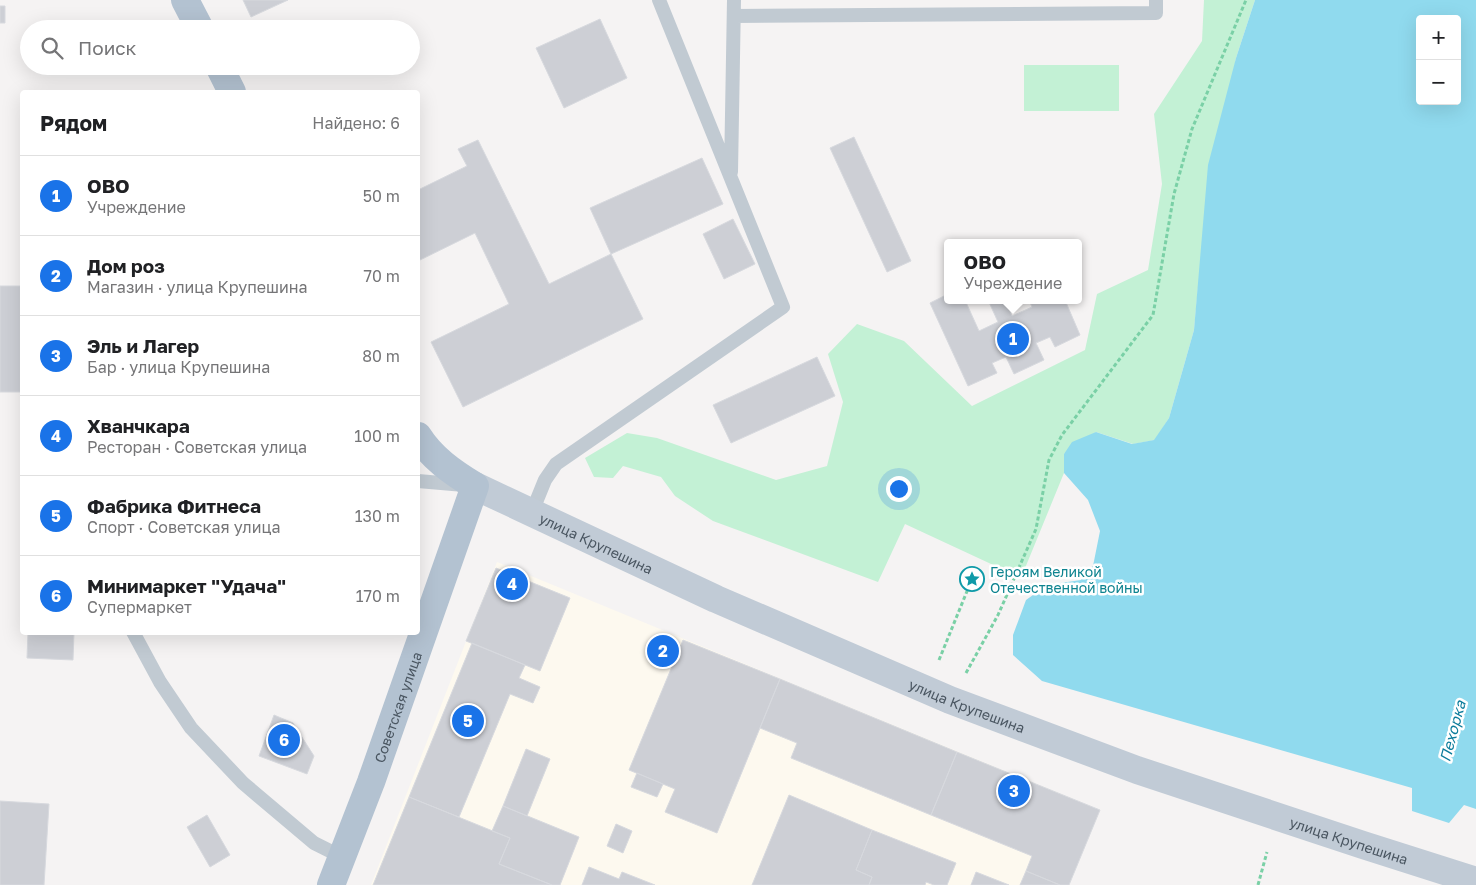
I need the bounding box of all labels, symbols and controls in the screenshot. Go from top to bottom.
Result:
map controls [1416,15,1461,105]
button: + [1416,15,1461,60]
search box [20,20,420,75]
icon: search [38,34,66,62]
text: Поиск [78,36,137,59]
button: − [1416,60,1461,105]
text: Рядом [40,110,107,136]
text: Найдено: 6 [312,113,400,133]
text: ОВО [87,174,130,197]
text: 1 [52,186,60,206]
text: 50 m [363,186,400,206]
text: Учреждение [87,197,186,217]
popup [944,239,1082,304]
text: ОВО [964,250,1006,273]
text: Дом роз [87,254,165,277]
text: 2 [51,266,61,286]
text: 70 m [363,266,400,286]
text: Учреждение [964,273,1062,293]
text: Магазин · улица Крупешина [87,277,308,297]
pin: 1 [997,320,1029,358]
text: Эль и Лагер [87,334,199,357]
text: 3 [51,346,61,366]
text: 80 m [362,346,400,366]
text: Бар · улица Крупешина [87,357,270,377]
text: Хванчкара [87,414,190,437]
text: 4 [51,426,61,446]
text: 100 m [354,426,400,446]
text: Ресторан · Советская улица [87,437,307,457]
your location [886,476,912,502]
text: Фабрика Фитнеса [87,494,261,517]
text: 5 [51,506,61,526]
text: 130 m [355,506,400,526]
street label: улица Крупешина [537,509,656,577]
text: Спорт · Советская улица [87,517,281,537]
place label: Героям Великой Отечественной войны [990,563,1143,596]
pin: 4 [496,565,528,603]
place icon: Героям Великой Отечественной войны [959,566,985,592]
text: Минимаркет "Удача" [87,574,286,597]
text: 6 [51,586,61,606]
text: 170 m [356,586,400,606]
text: Супермаркет [87,597,192,617]
pin: 2 [647,632,679,670]
street label: Советская улица [370,649,425,765]
street label: улица Крупешина [906,675,1028,736]
water label: Пехорка [1435,698,1469,764]
pin: 5 [452,702,484,740]
pin: 6 [268,721,300,759]
pin: 3 [998,772,1030,810]
street label: улица Крупешина [1288,813,1410,867]

